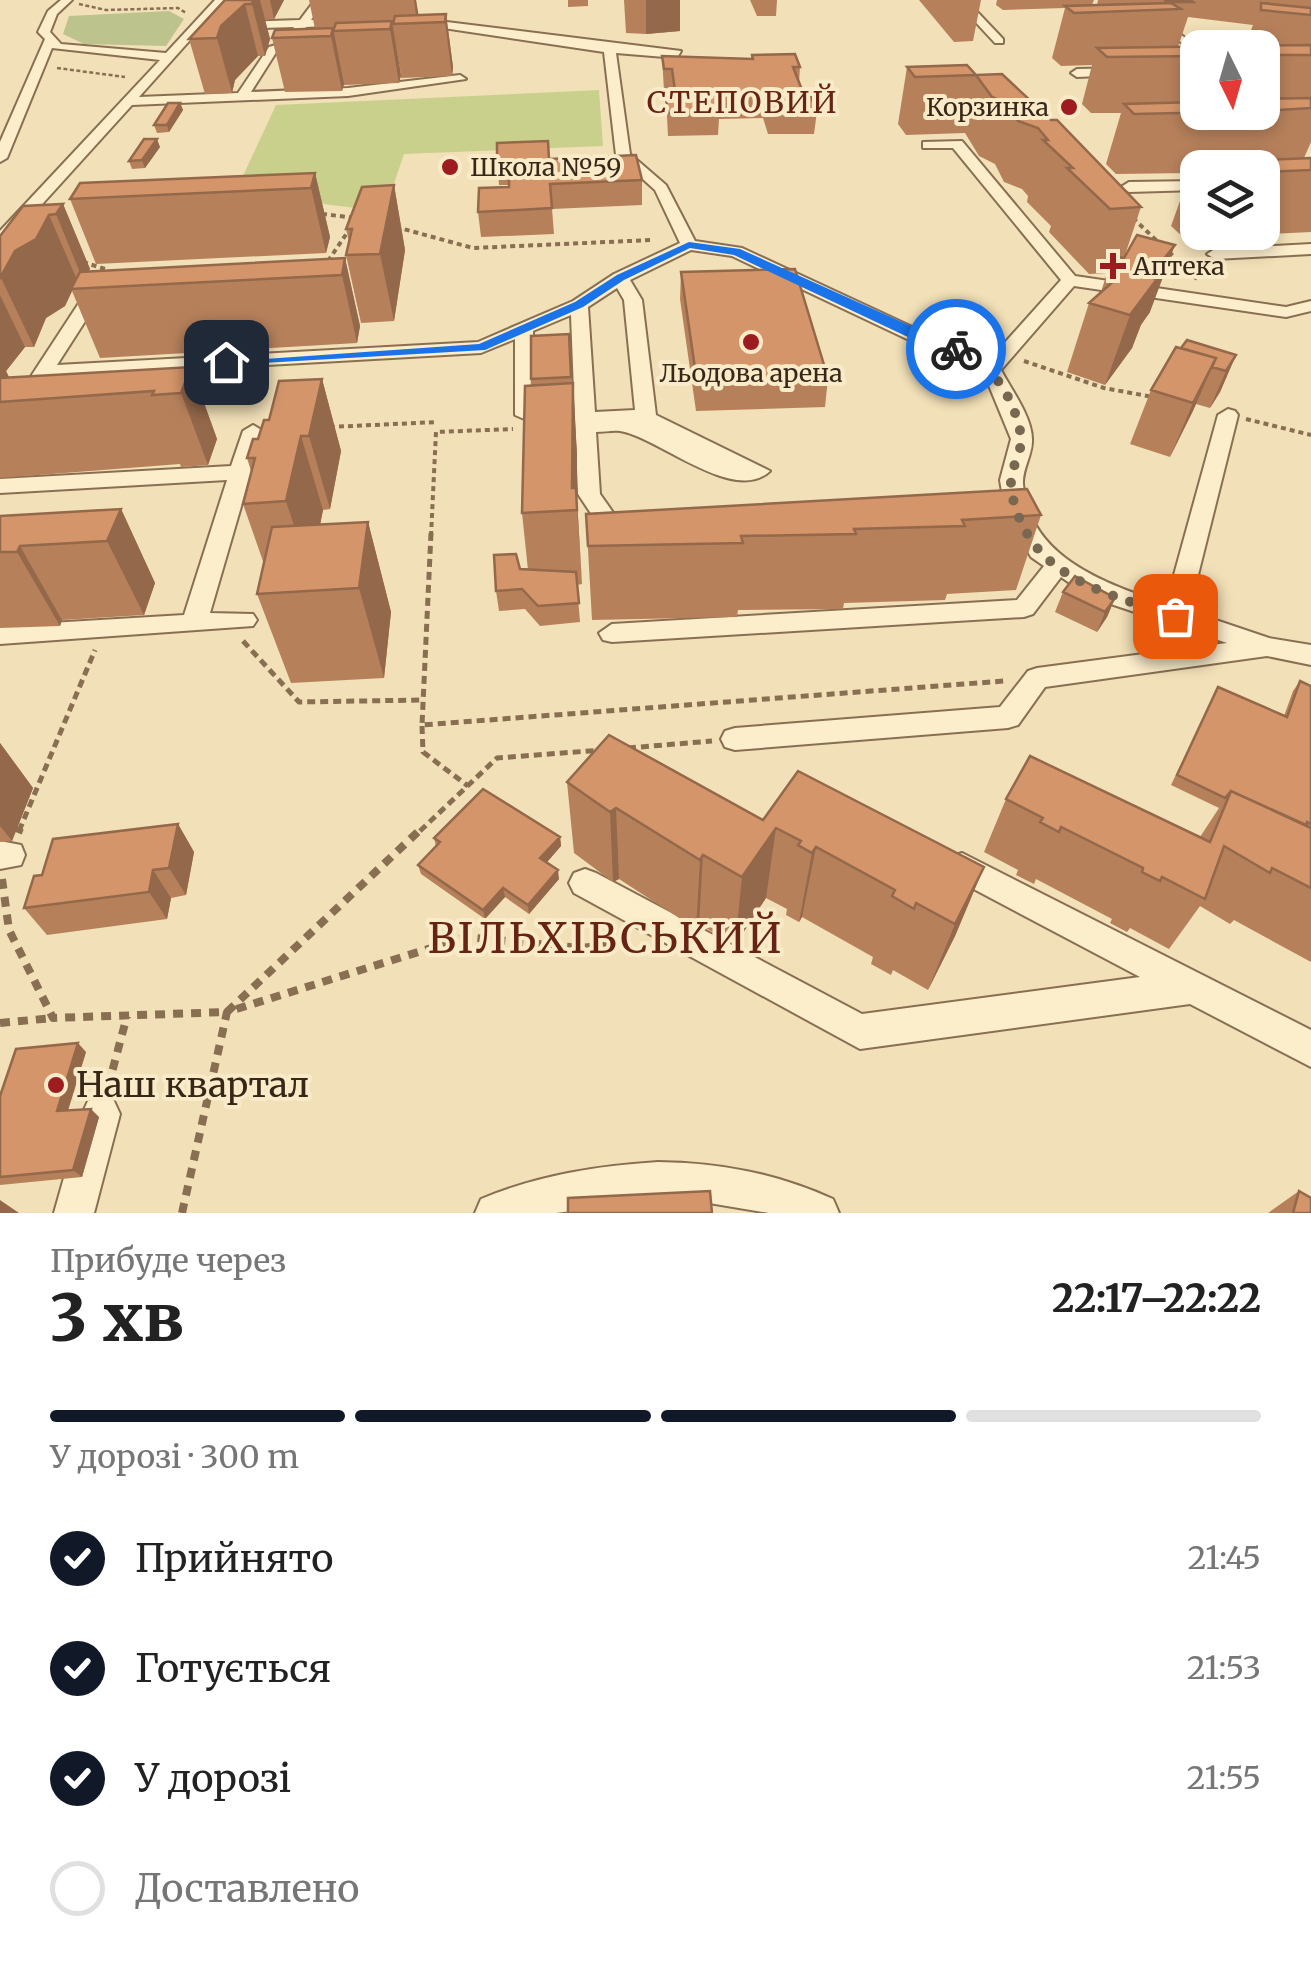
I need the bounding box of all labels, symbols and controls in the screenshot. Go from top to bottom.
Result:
north arrow [1180,30,1280,130]
map controls [1180,30,1280,250]
district label: СТЕПОВИЙ [647,83,839,121]
place label: Корзинка [926,91,1049,123]
marker: Корзинка [1058,96,1080,118]
button: layers [1180,150,1280,250]
place label: Школа №59 [470,151,621,183]
marker: Школа №59 [439,156,461,178]
place label: Аптека [1132,250,1225,282]
marker: Аптека [1102,255,1124,277]
courier [906,299,1006,399]
pin [184,320,269,405]
icon: bike [929,322,984,377]
marker: Льодова арена [740,331,762,353]
icon: home [199,335,254,390]
place label: Льодова арена [659,357,843,389]
pin [1133,574,1218,659]
icon: bag [1148,589,1203,644]
district label: ВІЛЬХІВСЬКИЙ [428,911,784,964]
place label: Наш квартал [76,1063,309,1107]
marker: Наш квартал [45,1074,67,1096]
text: Прибуде через [50,1241,286,1281]
text: 22:17–22:22 [1052,1275,1261,1322]
text: 3 хв [50,1277,184,1359]
text: У дорозі · 300 m [50,1437,299,1477]
icon: check [50,1531,105,1586]
text: Прийнято [135,1535,333,1582]
text: 21:45 [1187,1538,1261,1578]
icon: check [50,1641,105,1696]
text: Готується [135,1645,331,1692]
text: 21:53 [1187,1648,1261,1688]
icon: check [50,1751,105,1806]
text: У дорозі [135,1755,291,1802]
text: 21:55 [1187,1758,1261,1798]
text: Доставлено [135,1865,359,1912]

